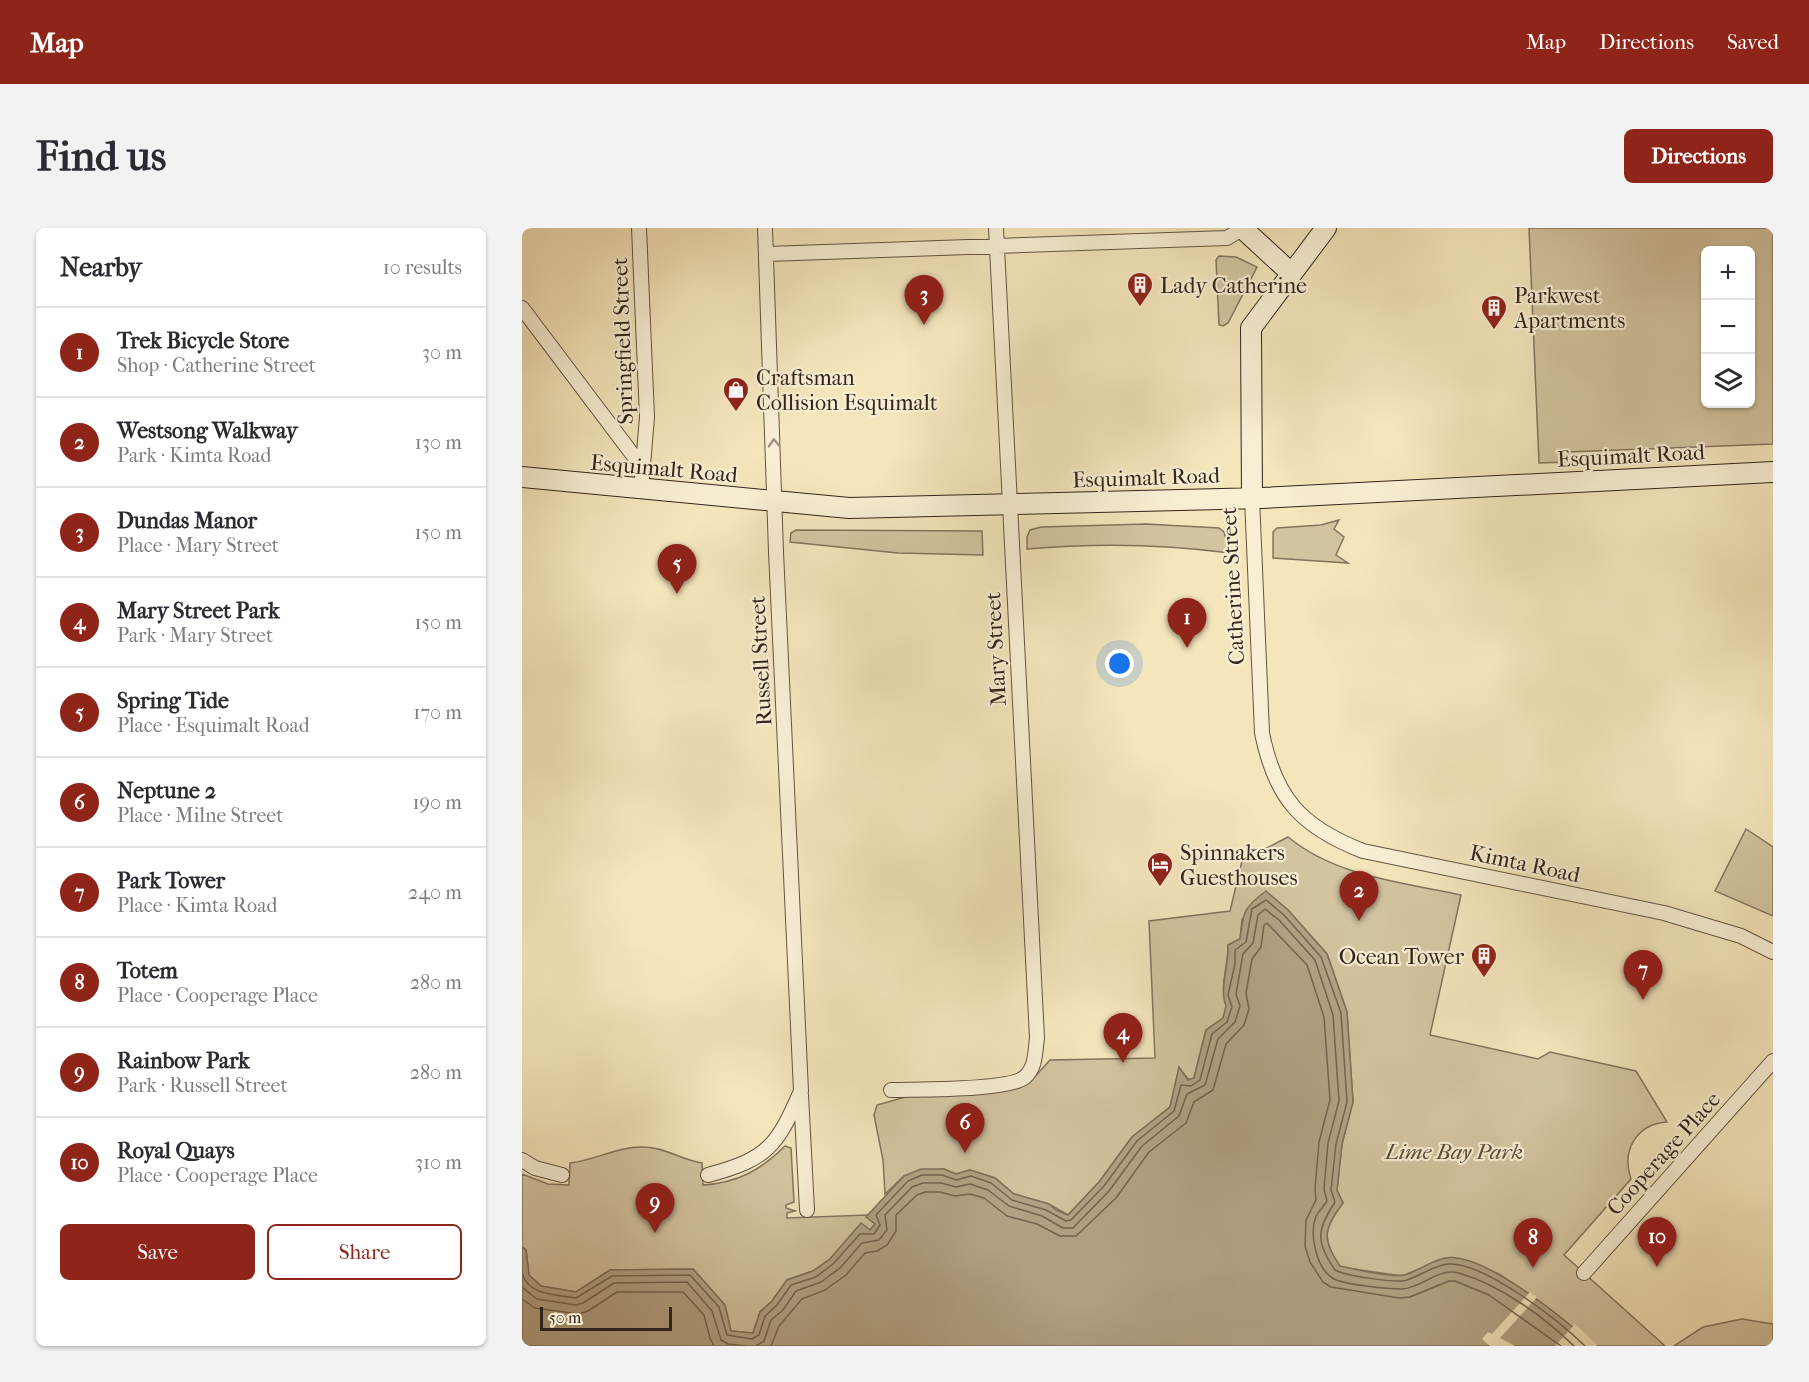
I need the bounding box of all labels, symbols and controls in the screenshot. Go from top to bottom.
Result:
text: Map [30,26,84,59]
text: Map [1526,30,1566,54]
text: Directions [1599,30,1694,54]
text: Saved [1727,30,1779,54]
button: Directions [1624,129,1773,183]
text: Find us [36,132,166,181]
map controls [1701,246,1755,408]
button: + [1701,246,1755,300]
text: Nearby [60,252,142,283]
text: 10 results [383,256,462,279]
street label: Springfield Street [607,257,639,425]
building icon: Lady Catherine [1125,270,1155,308]
place label: Lady Catherine [1160,273,1307,299]
pin: 3 [904,276,944,325]
place label: Parkwest Apartments [1513,283,1625,334]
building icon: Parkwest Apartments [1479,293,1509,331]
button: − [1701,300,1755,354]
text: Trek Bicycle Store [117,328,289,354]
text: 1 [76,341,83,364]
text: 30 m [422,341,462,364]
text: Shop · Catherine Street [117,354,316,377]
button: layers [1701,354,1755,408]
place label: Craftsman Collision Esquimalt [756,365,938,416]
shop icon: Craftsman Collision Esquimalt [721,375,751,413]
text: Westsong Walkway [117,418,298,444]
text: 2 [74,431,85,454]
text: 130 m [415,431,462,454]
one-way arrow [767,439,780,448]
street label: Esquimalt Road [1557,439,1707,473]
text: Park · Kimta Road [117,444,272,467]
street label: Esquimalt Road [589,450,740,488]
street label: Esquimalt Road [1072,462,1221,494]
street label: Catherine Street [1216,506,1250,666]
text: Dundas Manor [117,508,257,534]
text: 3 [75,521,84,544]
text: 150 m [414,521,462,544]
text: Place · Mary Street [117,534,279,557]
pin: 5 [658,544,696,594]
street label: Mary Street [980,591,1012,707]
street label: Russell Street [745,595,777,727]
text: Mary Street Park [117,598,280,624]
pin: 1 [1168,598,1206,648]
text: 4 [74,611,85,634]
text: 150 m [414,611,462,634]
text: Park · Mary Street [117,624,273,647]
your location [1105,649,1134,678]
text: Spring Tide [117,688,229,714]
text: 5 [75,701,84,724]
text: 170 m [413,701,462,724]
text: Place · Esquimalt Road [117,714,310,737]
text: Neptune 2 [117,778,216,804]
text: 6 [74,791,85,814]
text: 190 m [412,791,462,814]
text: Place · Milne Street [117,804,283,827]
place label: Spinnakers Guesthouses [1180,840,1298,891]
street label: Kimta Road [1467,840,1583,889]
hotel icon: Spinnakers Guesthouses [1145,850,1175,888]
text: Park Tower [117,868,225,894]
pin: 2 [1340,872,1378,921]
text: 7 [75,881,84,904]
text: 240 m [408,881,462,904]
text: Place · Kimta Road [117,894,277,917]
building icon: Ocean Tower [1469,941,1499,979]
place label: Ocean Tower [1339,944,1465,970]
pin: 7 [1624,950,1662,1000]
text: Totem [117,958,178,984]
text: 8 [74,971,85,994]
text: 280 m [410,971,462,994]
text: Place · Cooperage Place [117,984,318,1007]
pin: 4 [1104,1014,1142,1063]
text: Rainbow Park [117,1048,250,1074]
text: 9 [74,1061,85,1084]
text: 280 m [410,1061,462,1084]
text: Park · Russell Street [117,1074,288,1097]
street label: Cooperage Place [1602,1087,1726,1221]
pin: 6 [946,1104,984,1153]
text: Royal Quays [117,1138,235,1164]
park label: Lime Bay Park [1383,1139,1523,1165]
text: 10 [70,1151,89,1174]
text: 310 m [415,1151,462,1174]
text: Place · Cooperage Place [117,1164,318,1187]
pin: 9 [636,1184,674,1233]
pin: 8 [1514,1218,1552,1268]
pin: 10 [1638,1218,1676,1267]
button: Save [60,1224,255,1280]
button: Share [267,1224,462,1280]
scale bar [540,1304,672,1332]
text: 50 m [549,1308,581,1327]

